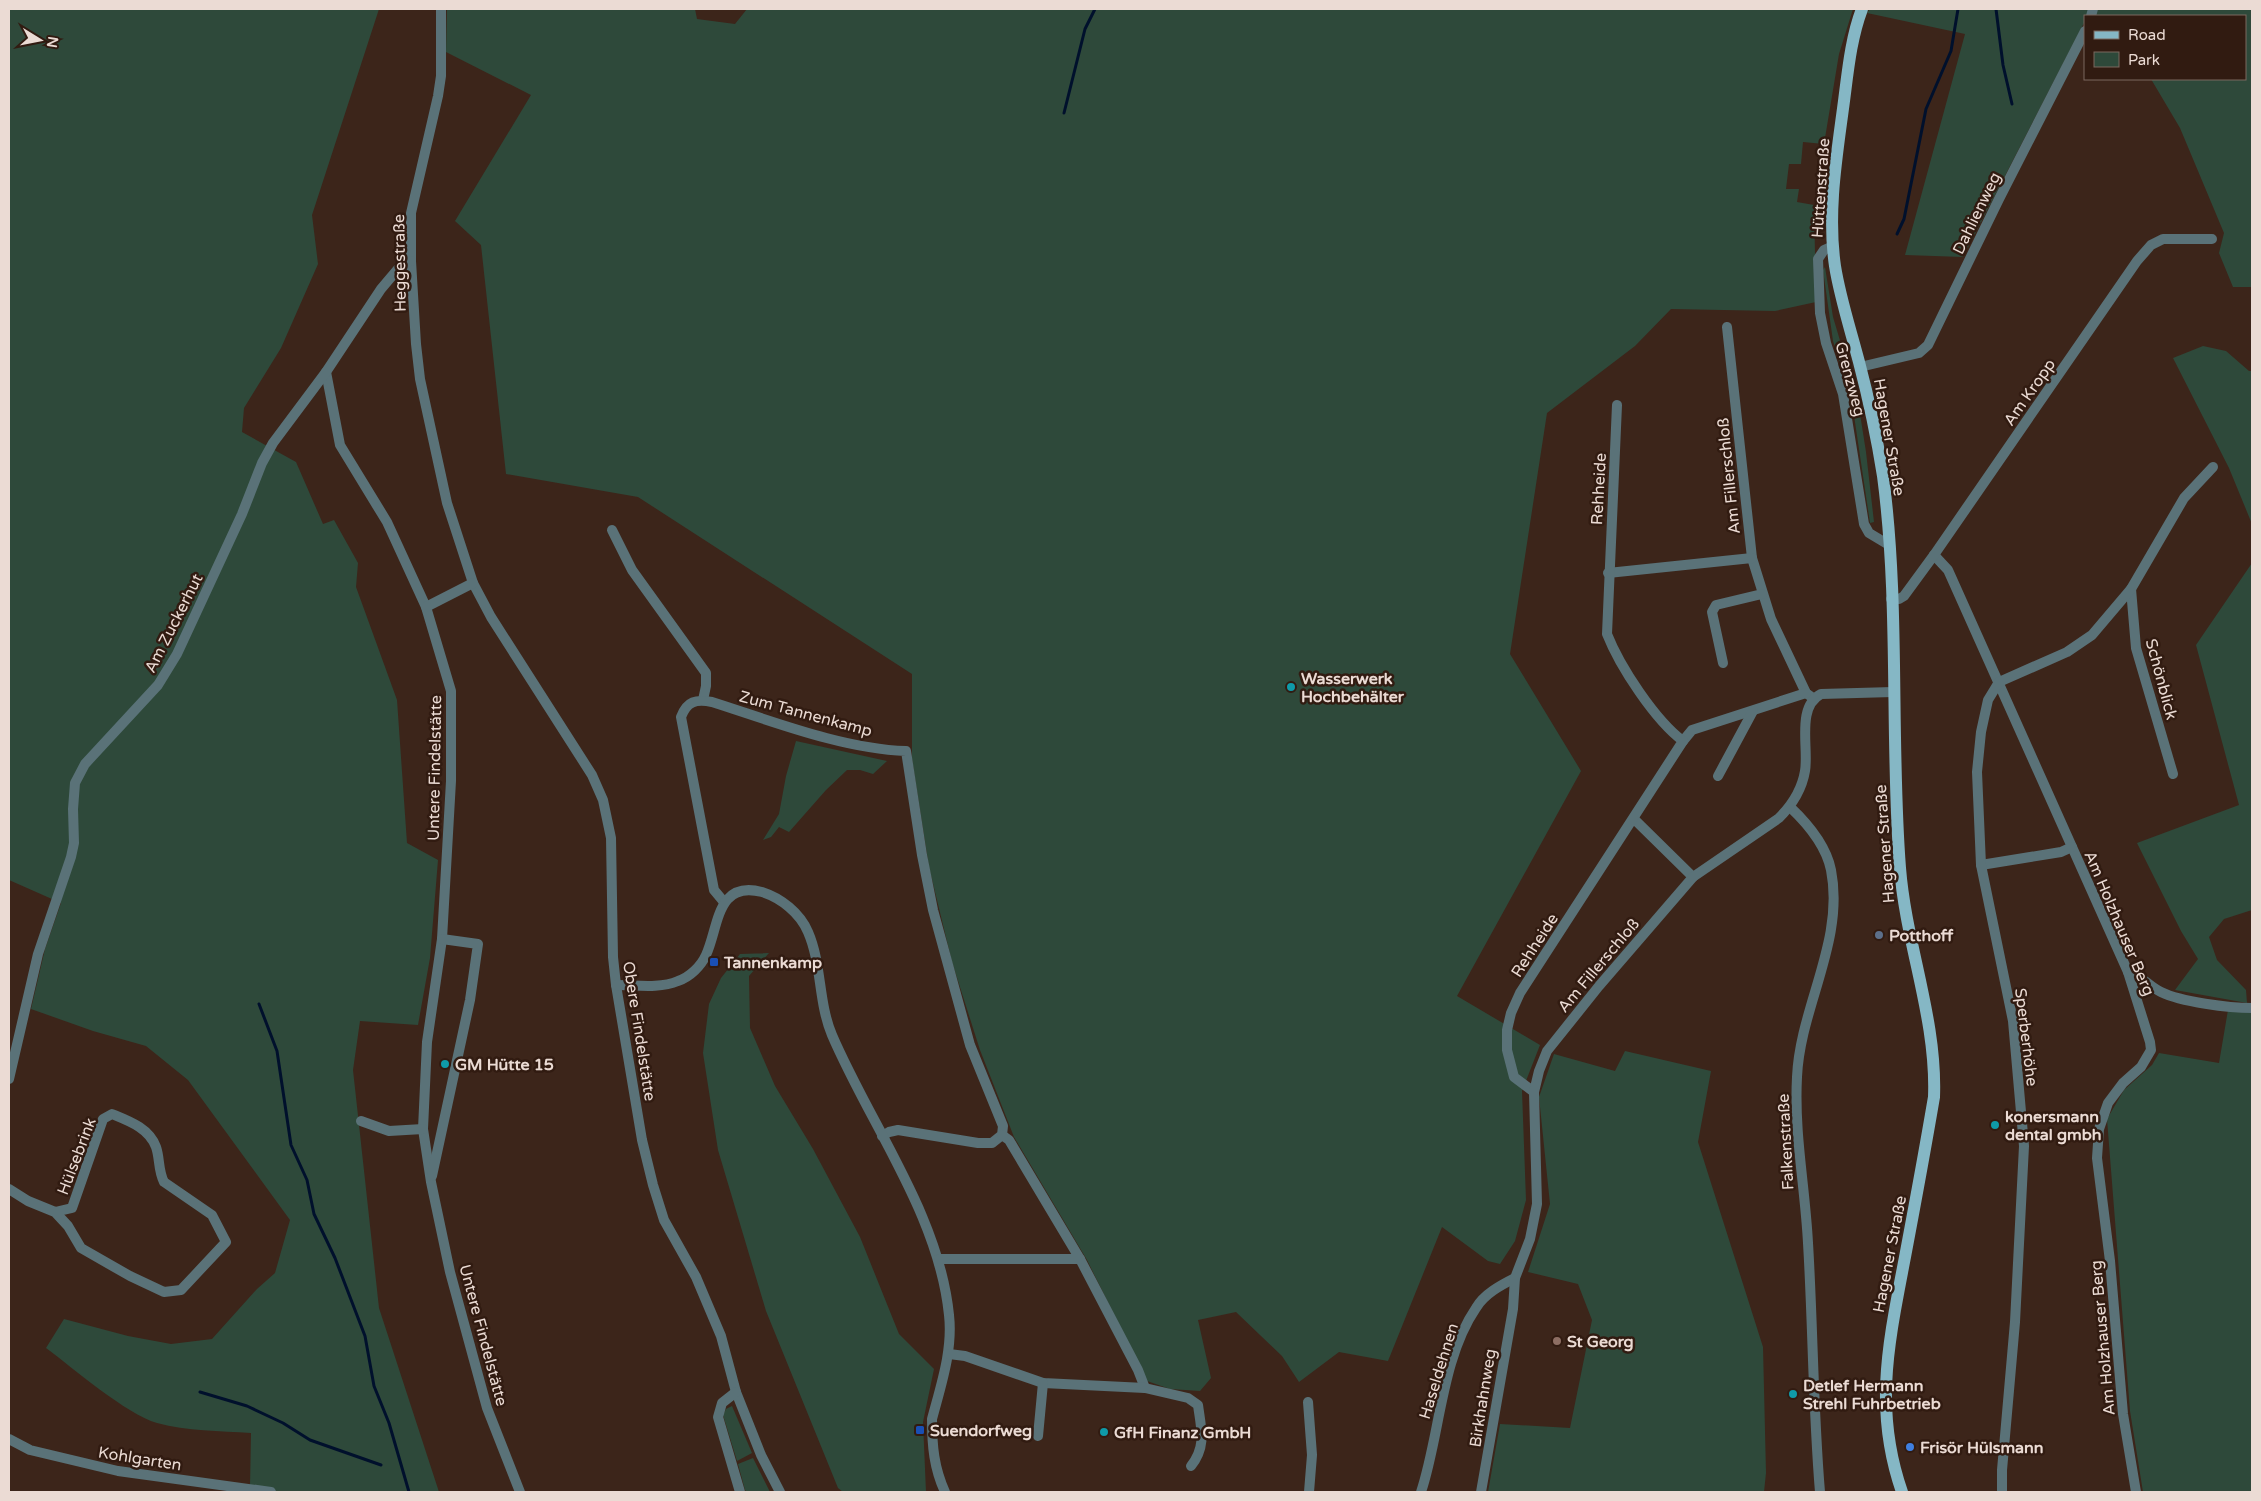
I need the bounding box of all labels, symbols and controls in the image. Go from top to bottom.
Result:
north arrow [15,15,65,65]
legend [2084,15,2246,80]
text: Road [2128,26,2166,44]
text: N [43,35,62,49]
text: Park [2128,51,2160,69]
street label: Hüttenstraße [1808,137,1834,239]
street label: Dahlienweg [1948,169,2005,258]
street label: Heggestraße [389,214,411,312]
street label: Grenzweg [1830,340,1870,419]
street label: Am Kropp [1999,355,2060,430]
street label: Hagener Straße [1869,377,1909,497]
street label: Am Fillerschloß [1713,417,1745,535]
street label: Rehheide [1587,453,1611,526]
street label: Am Zuckerhut [140,571,207,676]
street label: Schönblick [2141,637,2181,722]
place label: Wasserwerk Hochbehälter [1301,669,1405,707]
marker: Wasserwerk Hochbehälter [1285,681,1297,693]
street label: Zum Tannenkamp [737,687,874,741]
street label: Untere Findelstätte [424,695,446,841]
street label: Hagener Straße [1871,784,1899,904]
street label: Am Holzhauser Berg [2079,848,2159,999]
street label: Rehheide [1507,910,1563,981]
street label: Am Fillerschloß [1554,914,1644,1017]
place label: Potthoff [1889,926,1954,946]
marker: Potthoff [1873,929,1885,941]
place label: Tannenkamp [723,953,822,973]
marker: Tannenkamp [708,956,720,968]
street label: Obere Findelstätte [618,960,660,1102]
street label: Sperberhöhe [2010,987,2042,1087]
place label: GM Hütte 15 [455,1055,554,1075]
marker: GM Hütte 15 [439,1058,451,1070]
street label: Falkenstraße [1773,1093,1799,1191]
place label: konersmann dental gmbh [2005,1107,2102,1145]
street label: Hülsebrink [53,1115,101,1198]
marker: konersmann dental gmbh [1989,1119,2001,1131]
street label: Hagener Straße [1869,1194,1911,1314]
street label: Am Holzhauser Berg [2086,1259,2120,1416]
street label: Untere Findelstätte [455,1262,512,1408]
street label: Haseldehnen [1415,1321,1463,1422]
place label: St Georg [1567,1332,1634,1352]
marker: St Georg [1551,1335,1563,1347]
street label: Birkhahnweg [1465,1347,1501,1449]
place label: Detlef Hermann Strehl Fuhrbetrieb [1803,1376,1941,1414]
marker: Detlef Hermann Strehl Fuhrbetrieb [1787,1388,1799,1400]
place label: Suendorfweg [930,1421,1032,1441]
place label: GfH Finanz GmbH [1114,1423,1251,1443]
marker: Suendorfweg [914,1424,926,1436]
marker: GfH Finanz GmbH [1098,1426,1110,1438]
place label: Frisör Hülsmann [1920,1438,2044,1458]
marker: Frisör Hülsmann [1904,1441,1916,1453]
street label: Kohlgarten [97,1443,183,1475]

